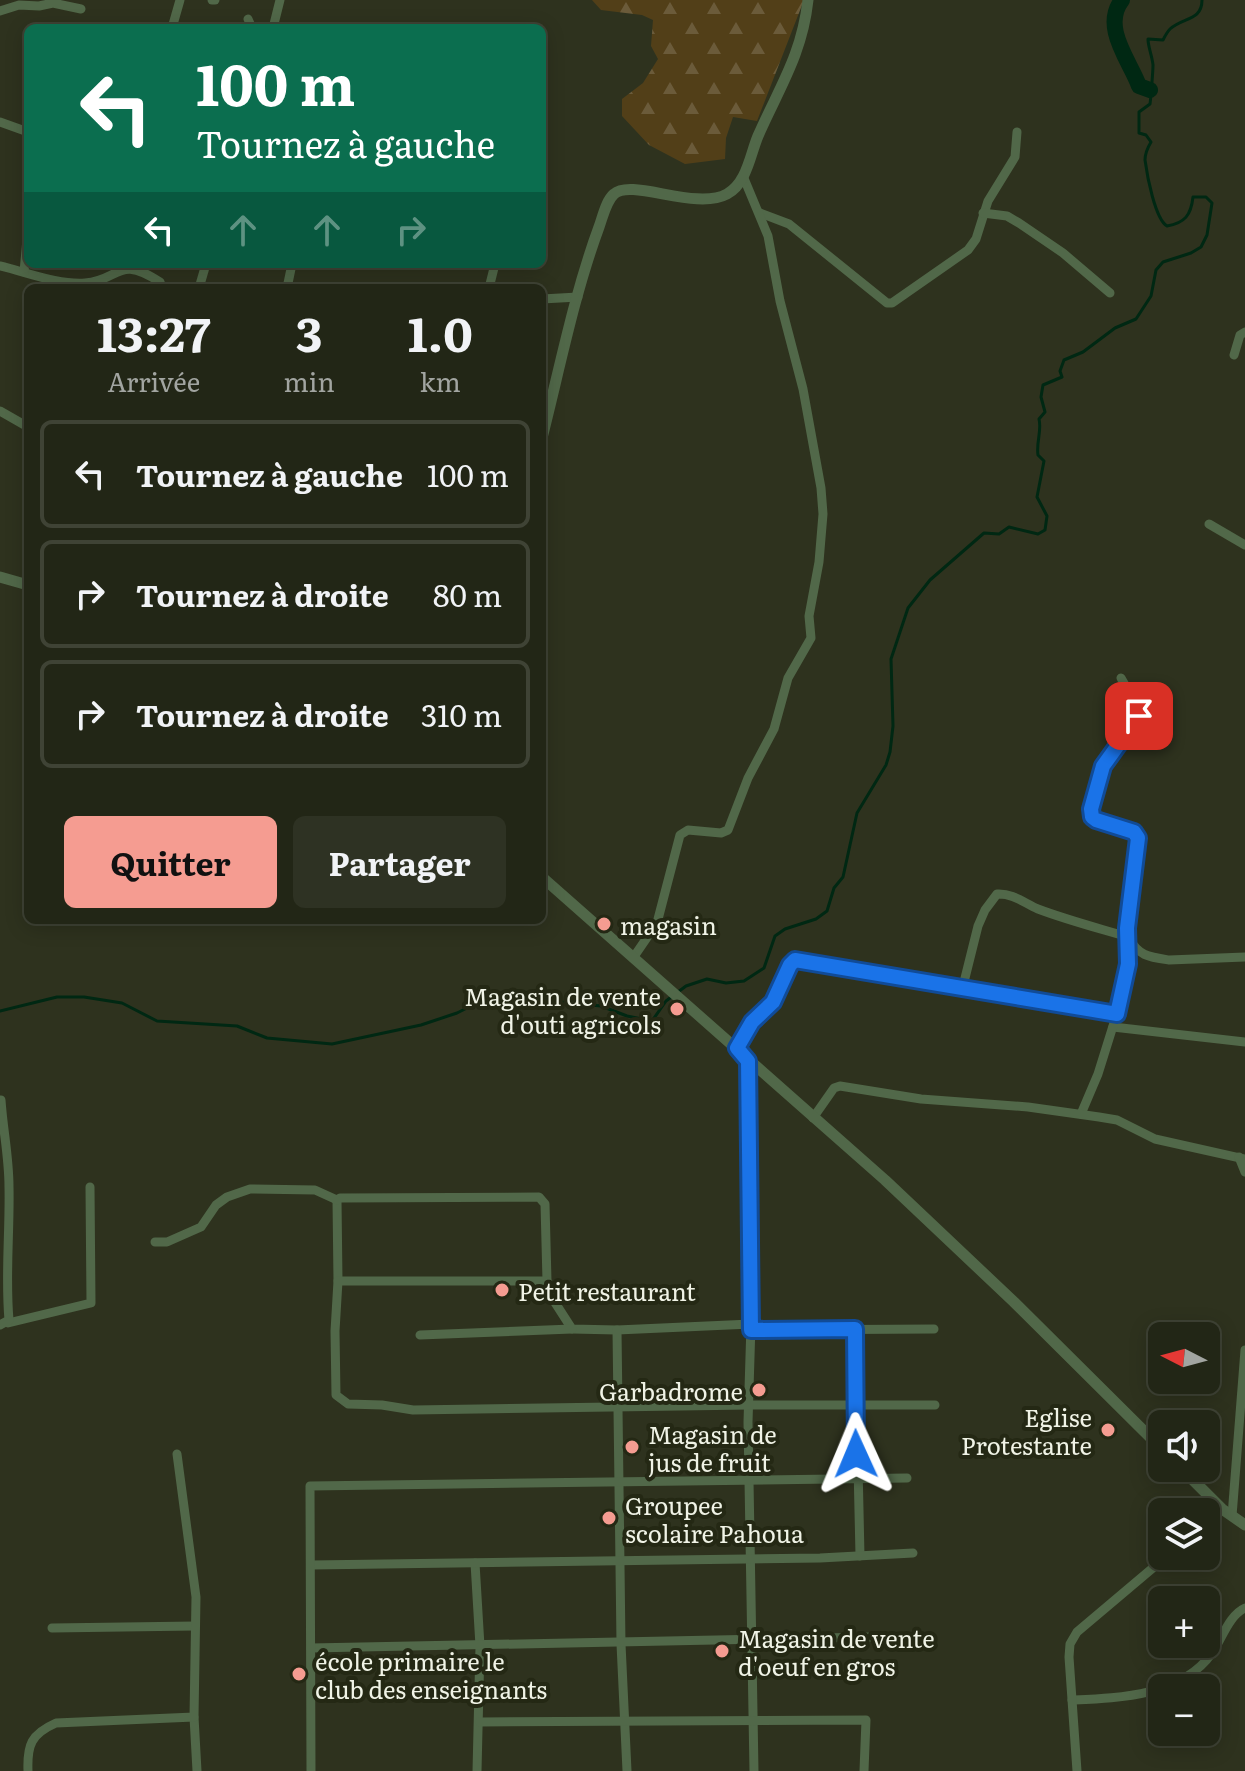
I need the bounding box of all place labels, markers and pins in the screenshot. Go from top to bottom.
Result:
pin [1105,682,1173,750]
place label: magasin [620,907,717,942]
marker: magasin [595,915,613,933]
place label: Magasin de vente d'outi agricols [464,978,661,1041]
marker: Magasin de vente d'outi agricols [668,1000,686,1018]
place label: Petit restaurant [518,1273,696,1308]
marker: Petit restaurant [493,1281,511,1299]
place label: Garbadrome [599,1373,743,1408]
marker: Garbadrome [750,1381,768,1399]
place label: Eglise Protestante [961,1399,1092,1462]
place label: Magasin de jus de fruit [648,1416,777,1479]
marker: Eglise Protestante [1099,1421,1117,1439]
marker: Magasin de jus de fruit [623,1438,641,1456]
place label: Groupee scolaire Pahoua [625,1487,804,1550]
marker: Groupee scolaire Pahoua [600,1509,618,1527]
place label: Magasin de vente d'oeuf en gros [738,1620,935,1683]
marker: Magasin de vente d'oeuf en gros [713,1642,731,1660]
place label: école primaire le club des enseignants [315,1643,547,1706]
marker: école primaire le club des enseignants [290,1665,308,1683]

